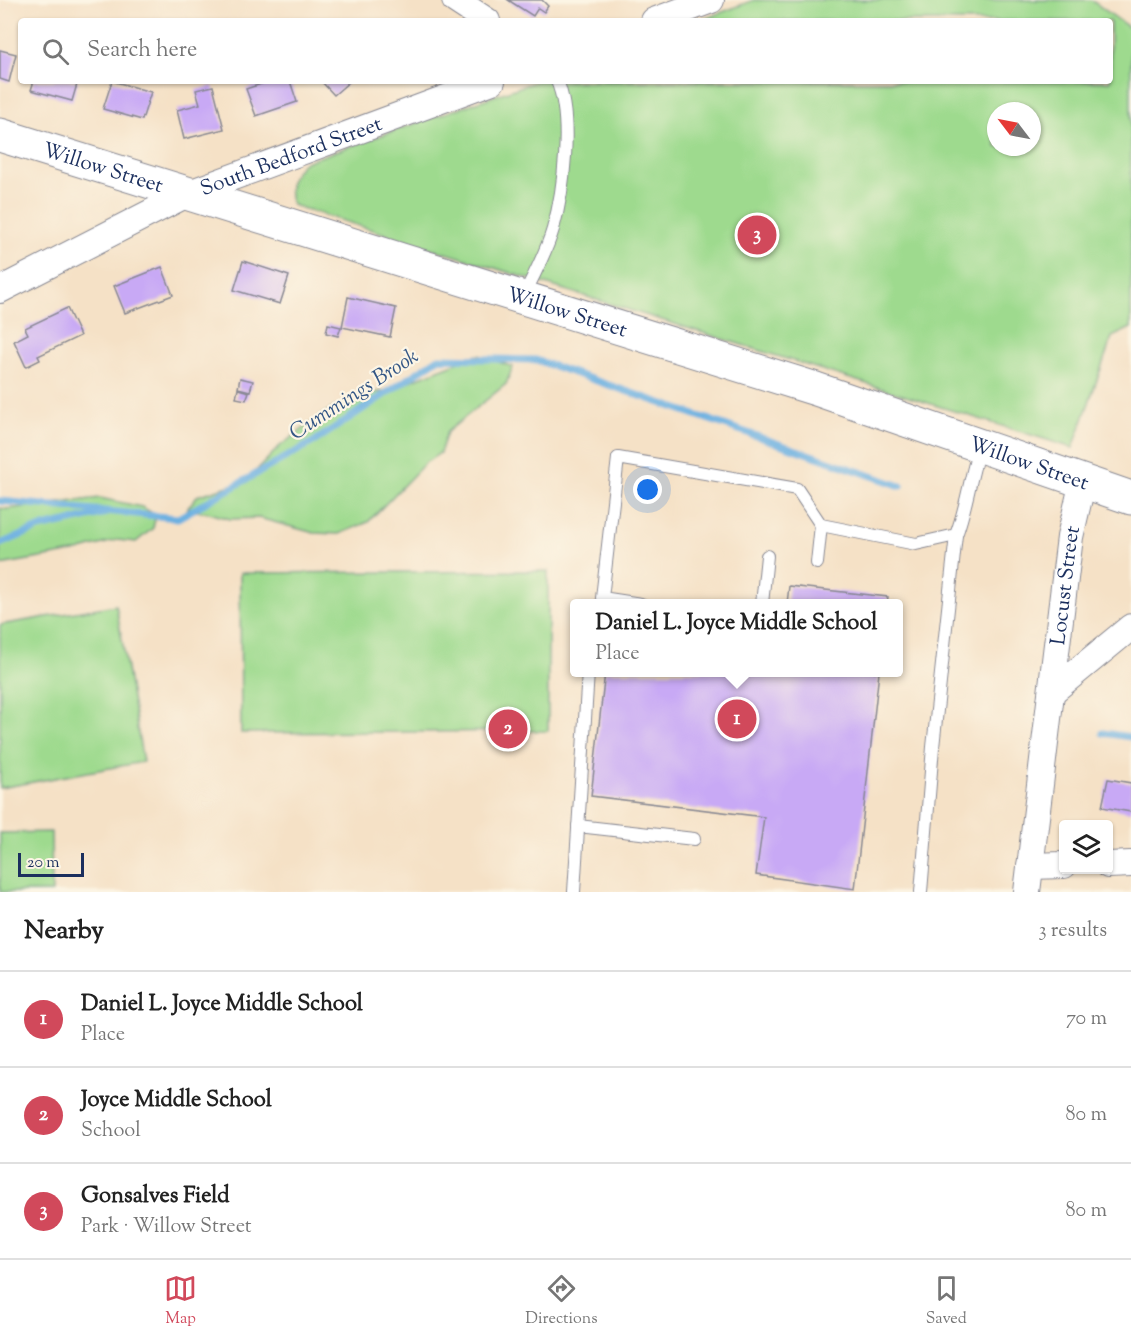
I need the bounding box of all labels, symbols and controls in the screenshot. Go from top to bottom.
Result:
search box [18,18,1113,84]
icon: search [39,35,72,68]
text: Search here [87,35,197,67]
north arrow [987,102,1041,156]
street label: South Bedford Street [196,110,387,205]
street label: Willow Street [38,136,167,202]
pin: 3 [738,212,777,258]
street label: Willow Street [502,281,631,346]
water label: Cummings Brook [284,342,426,449]
street label: Willow Street [964,430,1092,499]
your location [633,475,662,504]
street label: Locust Street [1044,523,1089,647]
popup [570,599,903,677]
text: Daniel L. Joyce Middle School [596,608,877,640]
text: Place [596,640,640,669]
pin: 1 [718,696,756,742]
pin: 2 [488,706,528,752]
map controls [1059,820,1113,874]
button: layers [1059,820,1113,874]
scale bar [18,850,84,878]
text: 20 m [27,852,60,875]
text: Nearby [24,913,104,950]
text: 3 results [1038,917,1107,946]
text: Daniel L. Joyce Middle School [81,989,363,1021]
text: 1 [40,1005,47,1034]
text: 70 m [1066,1005,1107,1034]
text: Place [81,1021,125,1050]
text: Joyce Middle School [81,1085,272,1117]
text: 2 [39,1101,48,1130]
text: 80 m [1066,1101,1107,1130]
text: School [81,1117,141,1146]
text: Gonsalves Field [81,1181,230,1213]
text: 3 [39,1197,48,1226]
text: 80 m [1066,1197,1107,1226]
text: Park · Willow Street [81,1213,252,1242]
tab: Map [164,1272,197,1331]
tab: Directions [525,1272,598,1331]
tab: Saved [926,1272,967,1331]

